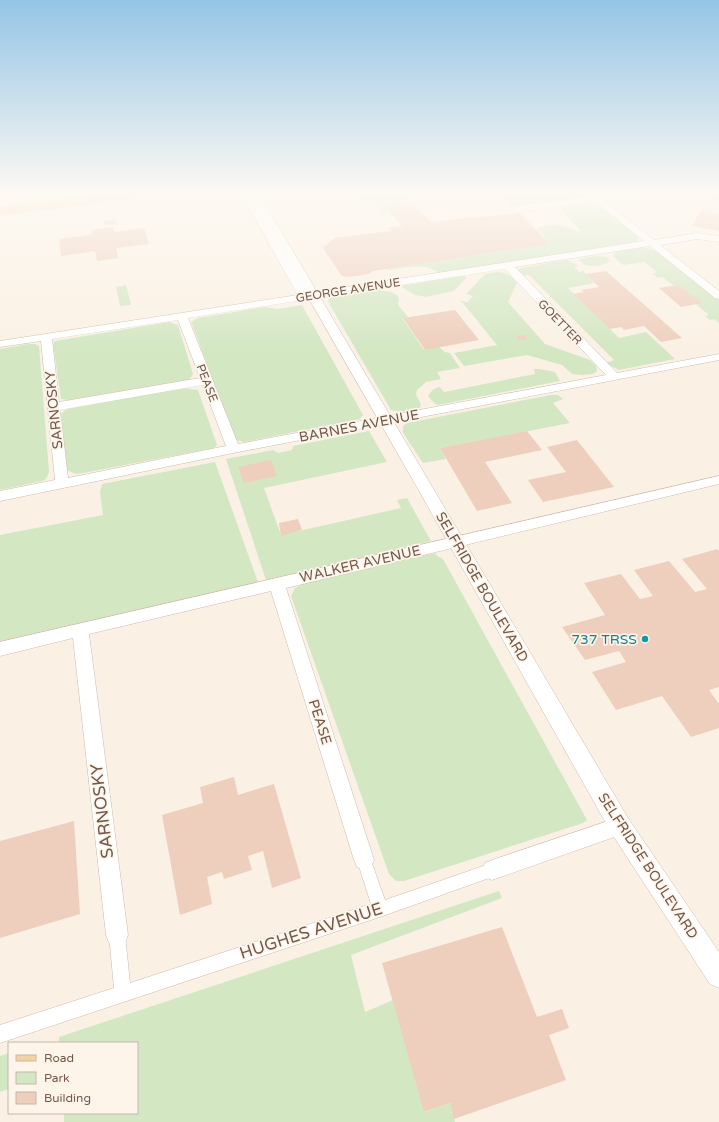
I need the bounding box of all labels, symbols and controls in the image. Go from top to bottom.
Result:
street label: GEORGE AVENUE [295,275,402,305]
street label: GOETTER [535,297,585,347]
street label: PEASE [193,362,221,404]
street label: SARNOSKY [41,370,67,450]
street label: BARNES AVENUE [298,406,420,446]
street label: SELFRIDGE BOULEVARD [432,509,532,665]
street label: WALKER AVENUE [298,542,422,586]
place label: 737 TRSS [571,631,637,648]
marker: 737 TRSS [640,634,650,644]
street label: PEASE [305,697,335,747]
street label: SARNOSKY [86,762,118,860]
street label: SELFRIDGE BOULEVARD [594,790,702,942]
street label: HUGHES AVENUE [237,898,385,964]
legend [8,1042,138,1114]
text: Road [44,1051,74,1065]
text: Park [44,1071,70,1085]
text: Building [44,1091,91,1105]

